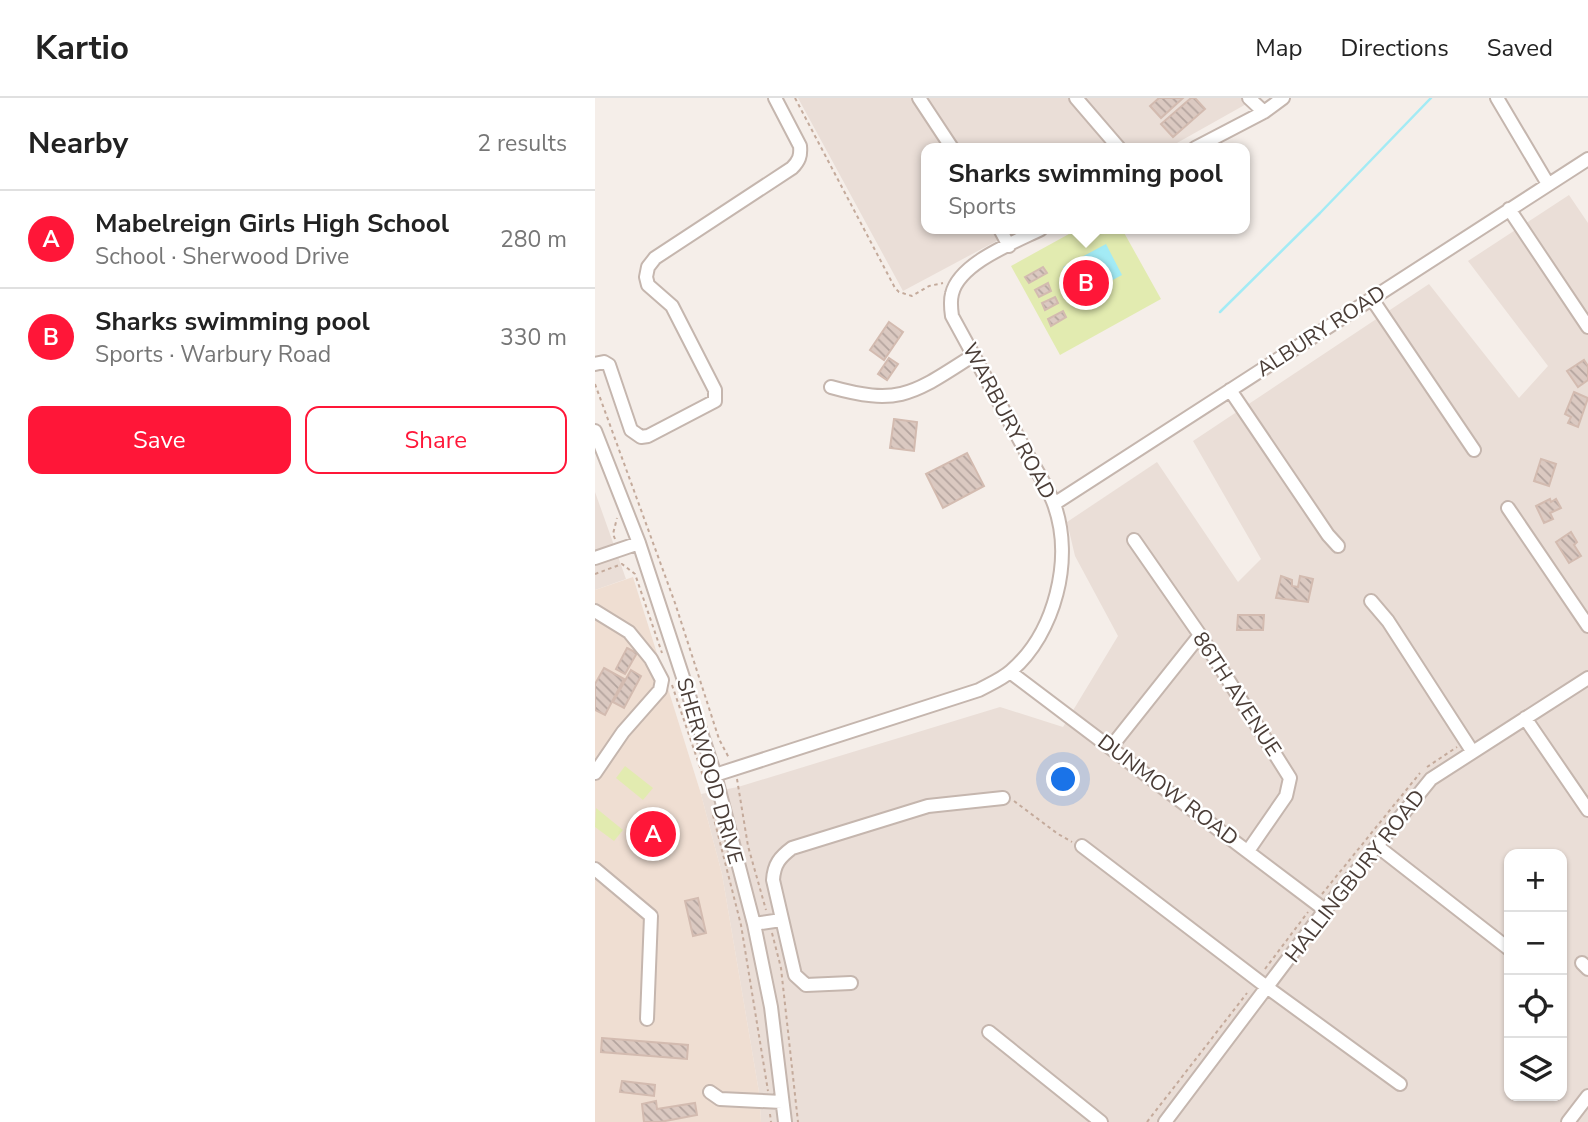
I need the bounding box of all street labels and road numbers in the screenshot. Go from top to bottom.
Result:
street label: ALBURY ROAD [1251,279,1391,383]
street label: WARBURY ROAD [956,338,1062,504]
street label: 86TH AVENUE [1186,626,1288,762]
street label: SHERWOOD DRIVE [670,675,750,867]
street label: DUNMOW ROAD [1092,728,1244,852]
street label: HALLINGBURY ROAD [1279,784,1431,968]

